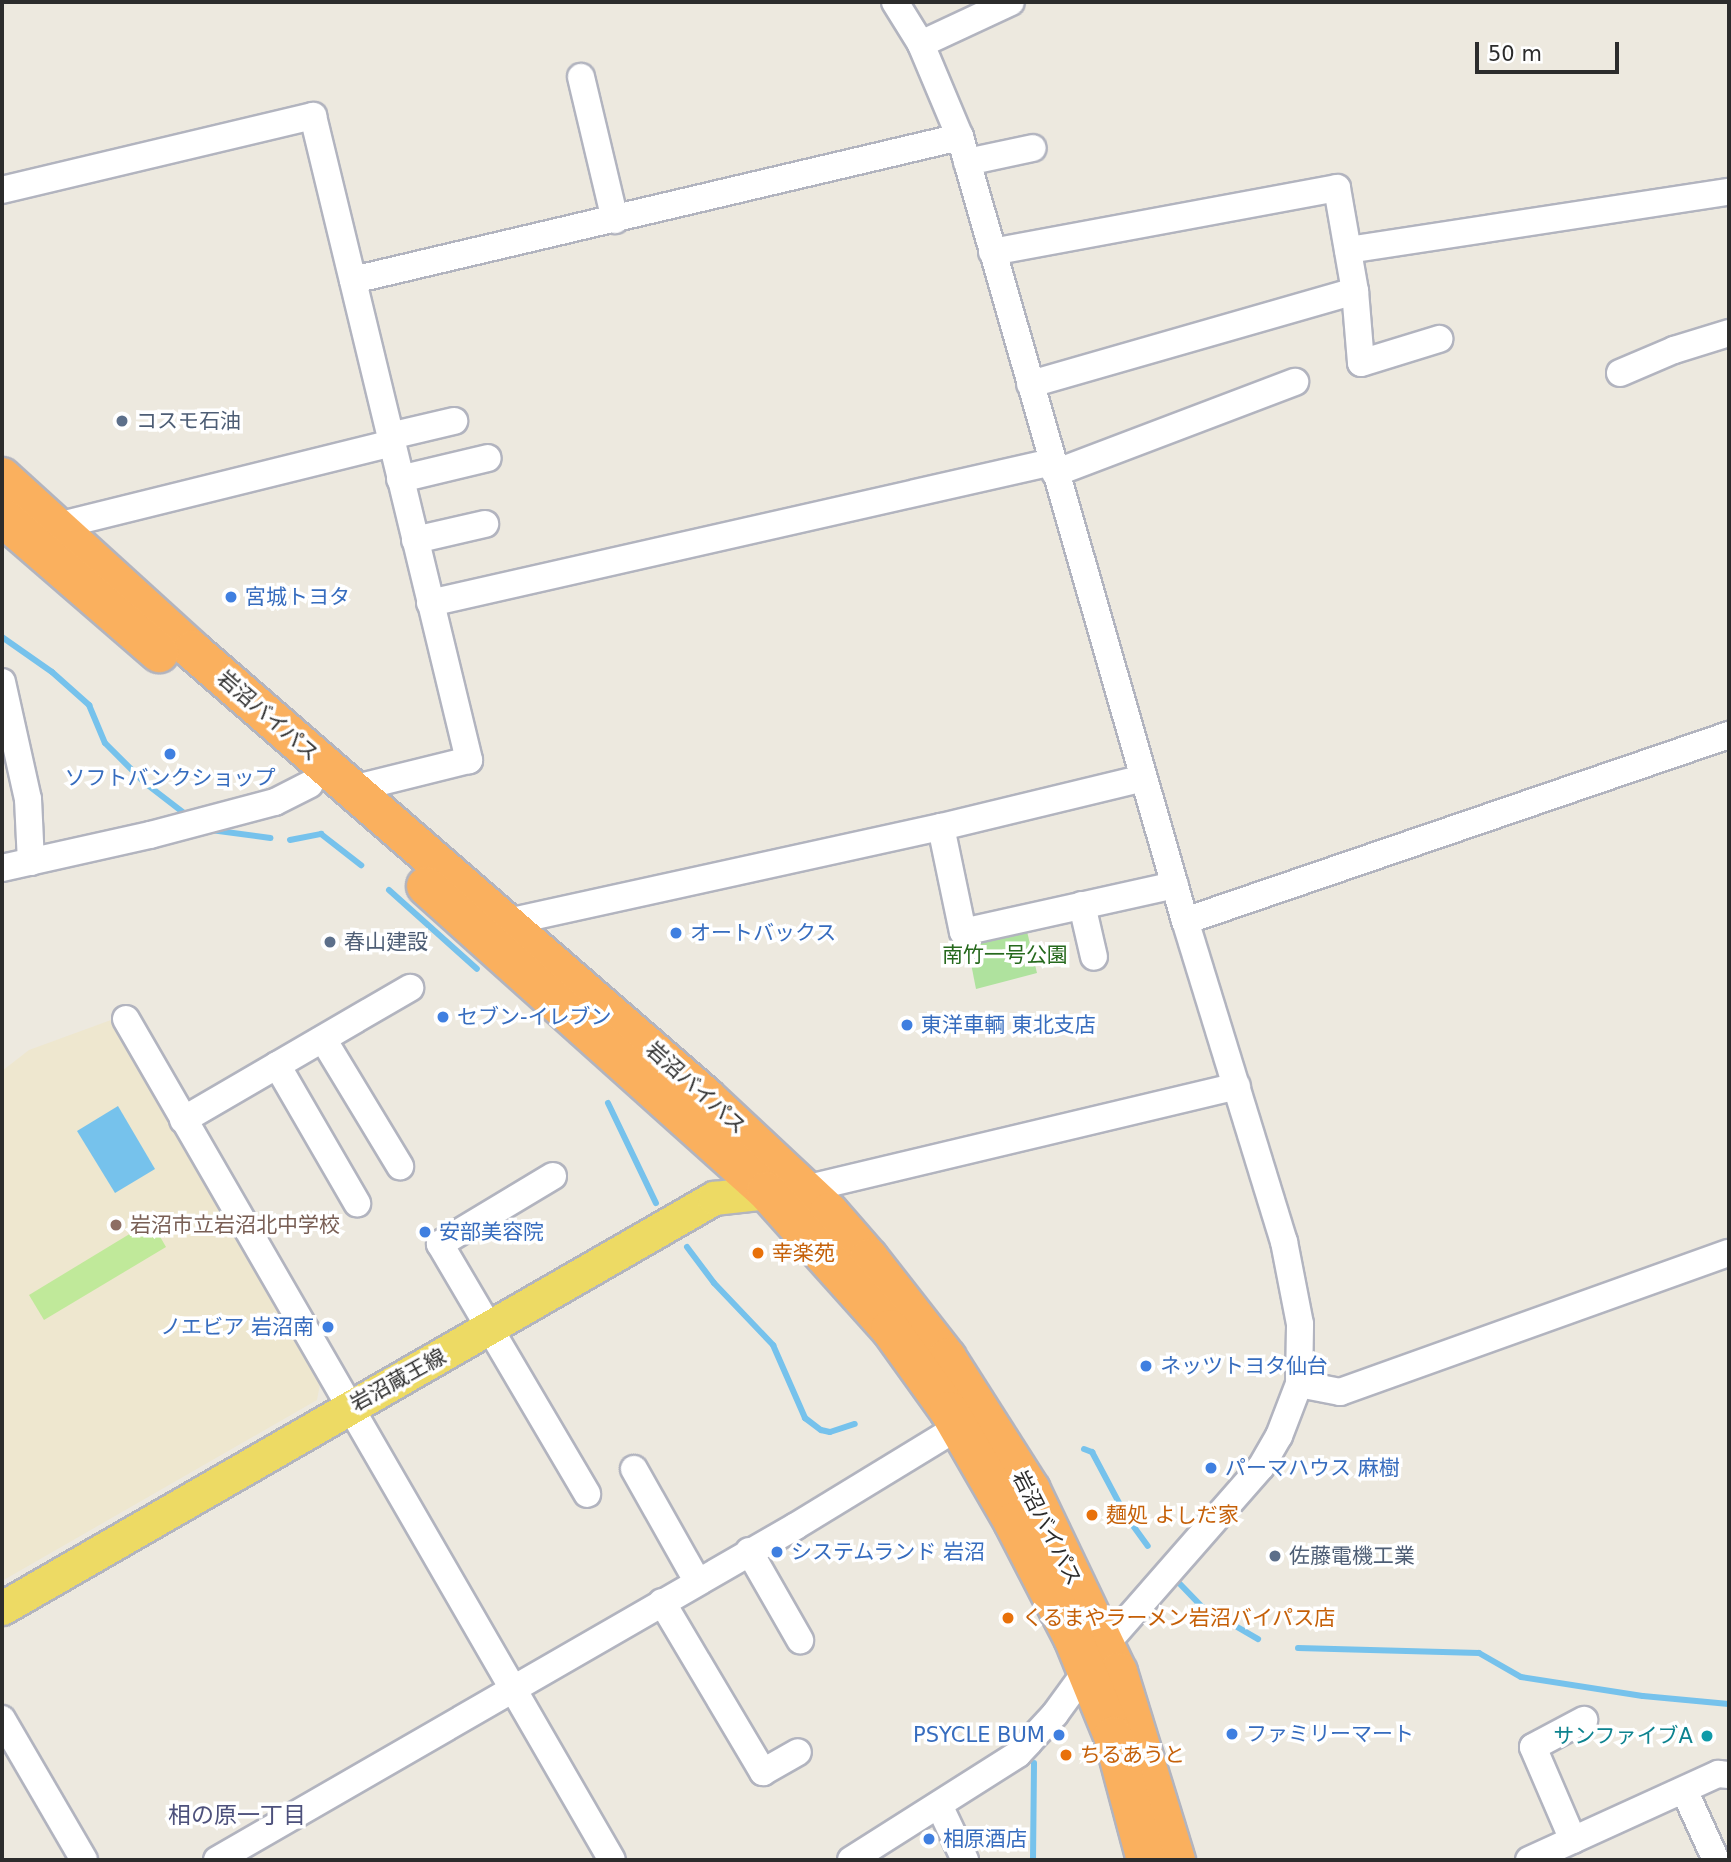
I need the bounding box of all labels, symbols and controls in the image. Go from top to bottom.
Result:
scale bar [1479,28,1622,72]
text: 50 m [1488,42,1542,66]
place label: コスモ石油 [136,408,241,434]
marker: コスモ石油 [114,413,130,429]
place label: 宮城トヨタ [245,584,350,610]
marker: 宮城トヨタ [223,589,239,605]
street label: 岩沼バイパス [212,665,324,767]
marker: ソフトバンクショップ [162,746,178,762]
place label: ソフトバンクショップ [65,765,275,791]
place label: オートバックス [690,920,837,946]
marker: オートバックス [668,925,684,941]
place label: 春山建設 [344,929,428,955]
marker: 春山建設 [322,934,338,950]
park label: 南竹一号公園 [942,942,1068,968]
place label: セブン-イレブン [457,1004,612,1030]
marker: セブン-イレブン [435,1009,451,1025]
place label: 東洋車輌 東北支店 [921,1012,1096,1038]
marker: 東洋車輌 東北支店 [899,1017,915,1033]
street label: 岩沼バイパス [641,1036,751,1140]
place label: 岩沼市立岩沼北中学校 [130,1212,340,1238]
marker: 岩沼市立岩沼北中学校 [108,1217,124,1233]
place label: 安部美容院 [439,1219,544,1245]
marker: 安部美容院 [417,1224,433,1240]
place label: 幸楽苑 [772,1240,835,1266]
marker: 幸楽苑 [750,1245,766,1261]
place label: ノエビア 岩沼南 [160,1314,314,1340]
marker: ノエビア 岩沼南 [320,1319,336,1335]
street label: 岩沼蔵王線 [346,1344,450,1416]
place label: ネッツトヨタ仙台 [1160,1353,1328,1379]
marker: ネッツトヨタ仙台 [1138,1358,1154,1374]
place label: パーマハウス 麻樹 [1225,1455,1400,1481]
marker: パーマハウス 麻樹 [1203,1460,1219,1476]
street label: 岩沼バイパス [1007,1466,1087,1590]
place label: 麺処 よしだ家 [1106,1502,1239,1528]
marker: 麺処 よしだ家 [1084,1507,1100,1523]
place label: システムランド 岩沼 [791,1539,987,1565]
place label: 佐藤電機工業 [1289,1543,1415,1569]
marker: システムランド 岩沼 [769,1544,785,1560]
marker: 佐藤電機工業 [1267,1548,1283,1564]
place label: くるまやラーメン岩沼バイパス店 [1022,1605,1337,1631]
marker: くるまやラーメン岩沼バイパス店 [1000,1610,1016,1626]
place label: ファミリーマート [1246,1721,1414,1747]
place label: PSYCLE BUM [913,1722,1045,1748]
place label: サンファイブA [1553,1723,1693,1749]
marker: ファミリーマート [1224,1726,1240,1742]
marker: PSYCLE BUM [1051,1727,1067,1743]
marker: サンファイブA [1699,1728,1715,1744]
place label: ちるあうと [1080,1742,1185,1768]
marker: ちるあうと [1058,1747,1074,1763]
district label: 相の原一丁目 [168,1801,306,1829]
place label: 相原酒店 [943,1826,1027,1852]
marker: 相原酒店 [921,1831,937,1847]

